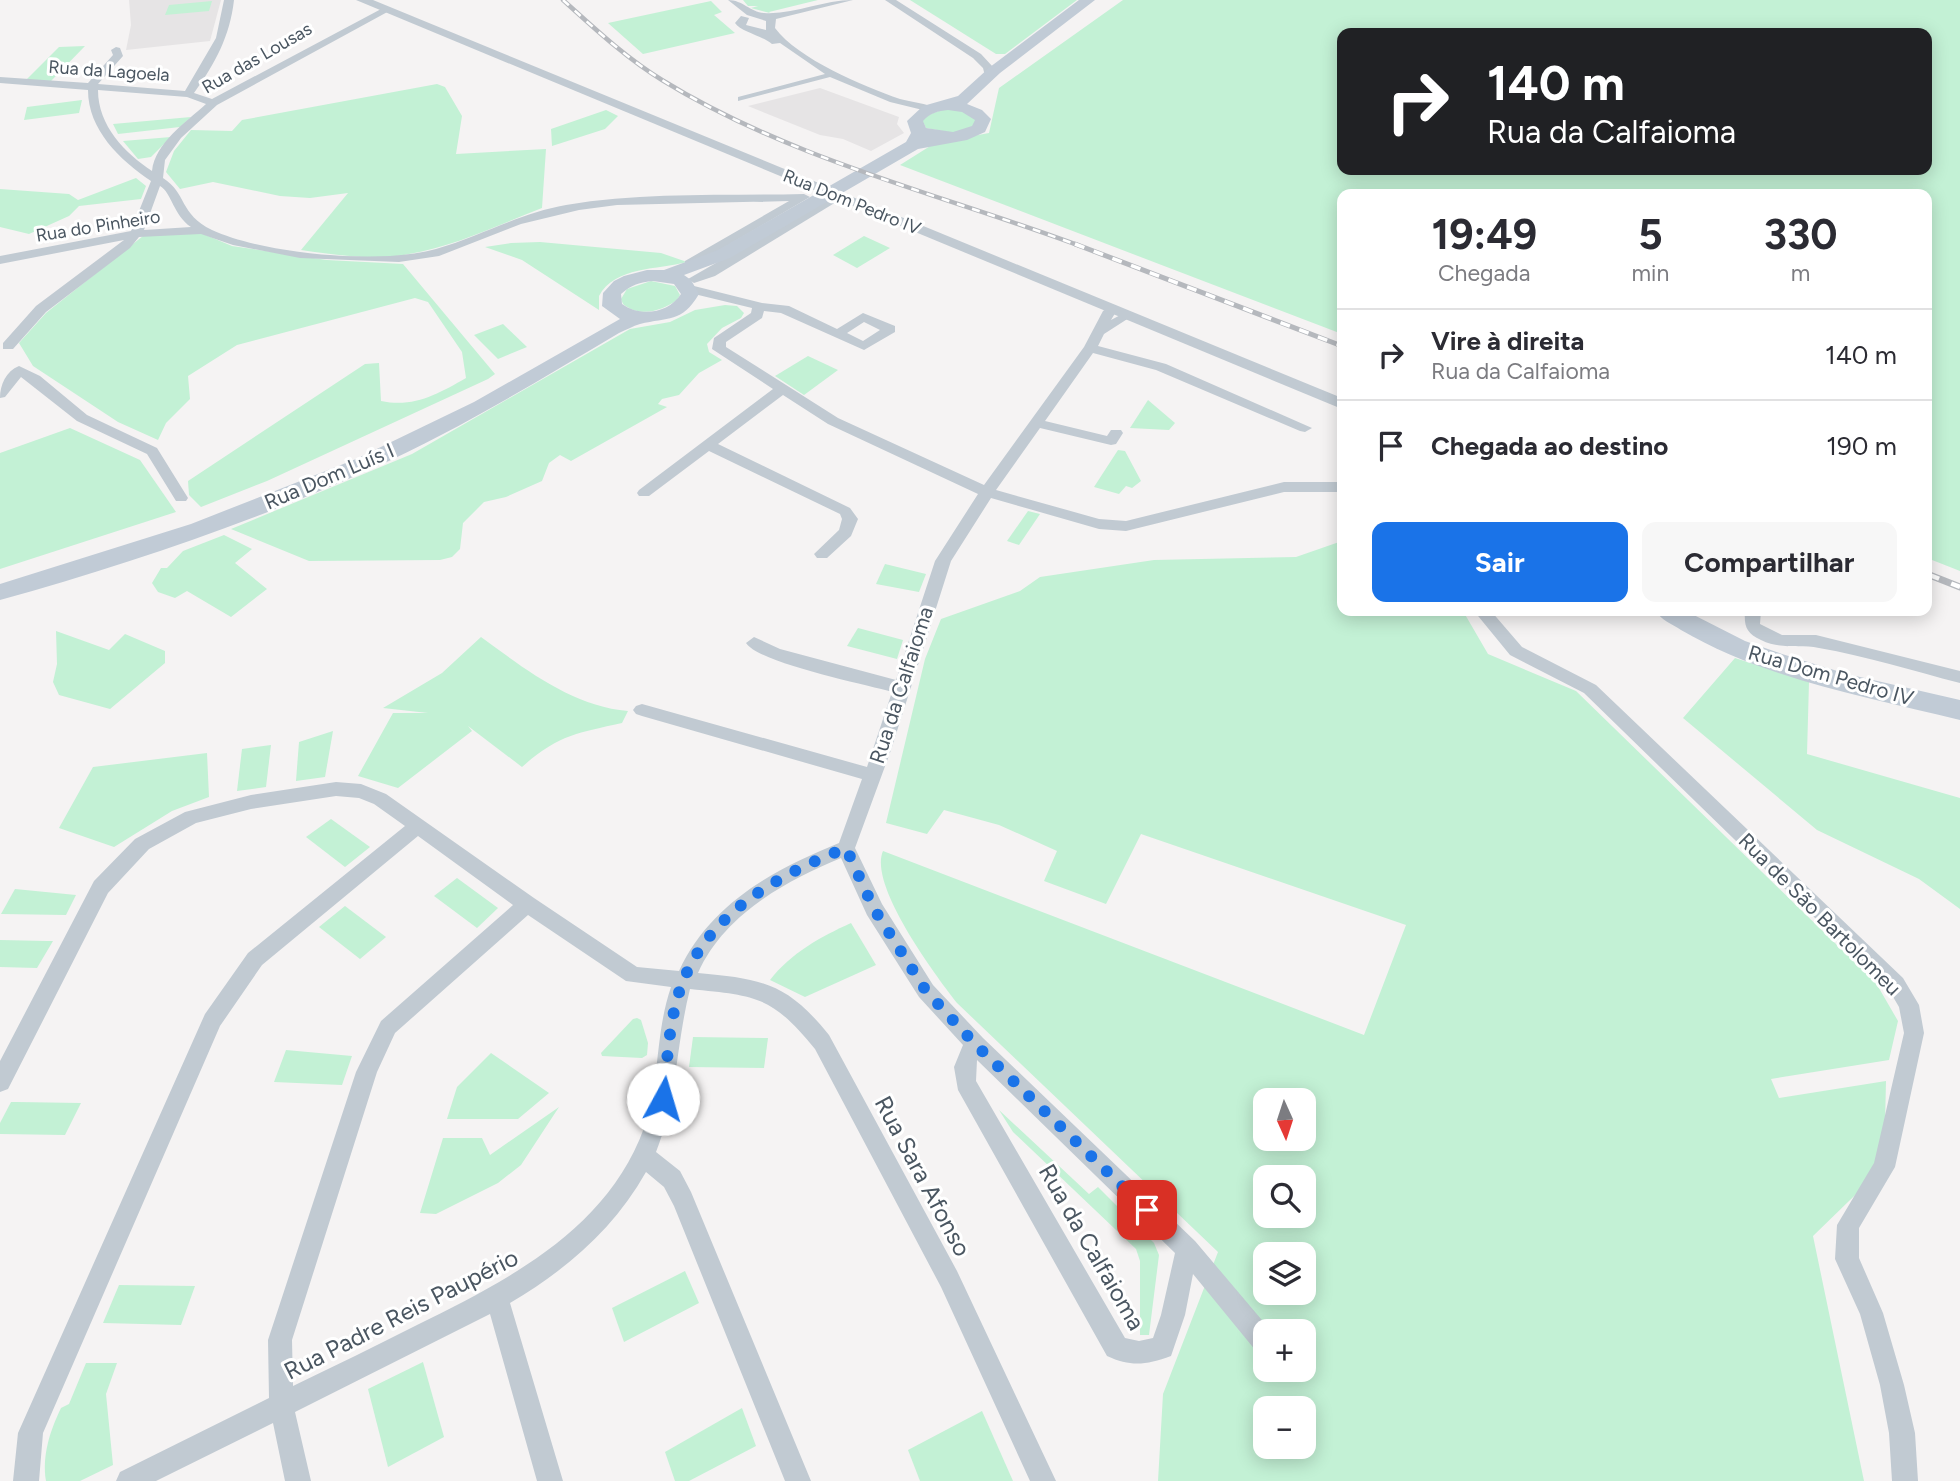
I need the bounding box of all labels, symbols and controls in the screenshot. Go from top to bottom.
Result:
street label: Rua das Lousas [198,18,316,98]
text: 140 m [1487,53,1625,112]
street label: Rua da Lagoela [48,56,170,86]
icon: right [1372,56,1463,147]
text: Rua da Calfaioma [1487,113,1736,151]
street label: Rua Dom Pedro IV [780,164,925,240]
street label: Rua do Pinheiro [34,205,162,247]
text: 19:49 [1431,209,1537,260]
text: 5 [1638,209,1663,260]
text: 330 [1764,209,1838,260]
text: Chegada [1438,259,1530,287]
text: min [1632,259,1669,287]
text: m [1791,259,1810,287]
text: Vire à direita [1431,325,1584,357]
icon: right [1372,336,1410,374]
text: 140 m [1825,339,1897,371]
text: Rua da Calfaioma [1431,357,1610,385]
icon: arrive [1372,427,1410,465]
text: Chegada ao destino [1431,430,1668,462]
text: 190 m [1826,430,1897,462]
street label: Rua Dom Luís I [260,437,398,515]
button: Sair [1372,522,1628,602]
button: Compartilhar [1642,522,1897,602]
street label: Rua da Calfaioma [864,603,938,767]
street label: Rua Dom Pedro IV [1745,639,1917,711]
street label: Rua de São Bartolomeu [1734,828,1906,1000]
position arrow [626,1062,700,1136]
north arrow [1253,1088,1316,1152]
map controls [1253,1088,1316,1459]
street label: Rua Sara Afonso [869,1091,977,1261]
street label: Rua da Calfaioma [1033,1159,1151,1335]
button: search [1253,1165,1316,1228]
pin [1117,1180,1177,1240]
icon: arrive [1128,1191,1166,1229]
street label: Rua Padre Reis Paupério [279,1242,523,1386]
button: layers [1253,1242,1316,1305]
button: + [1253,1319,1316,1382]
button: − [1253,1396,1316,1459]

